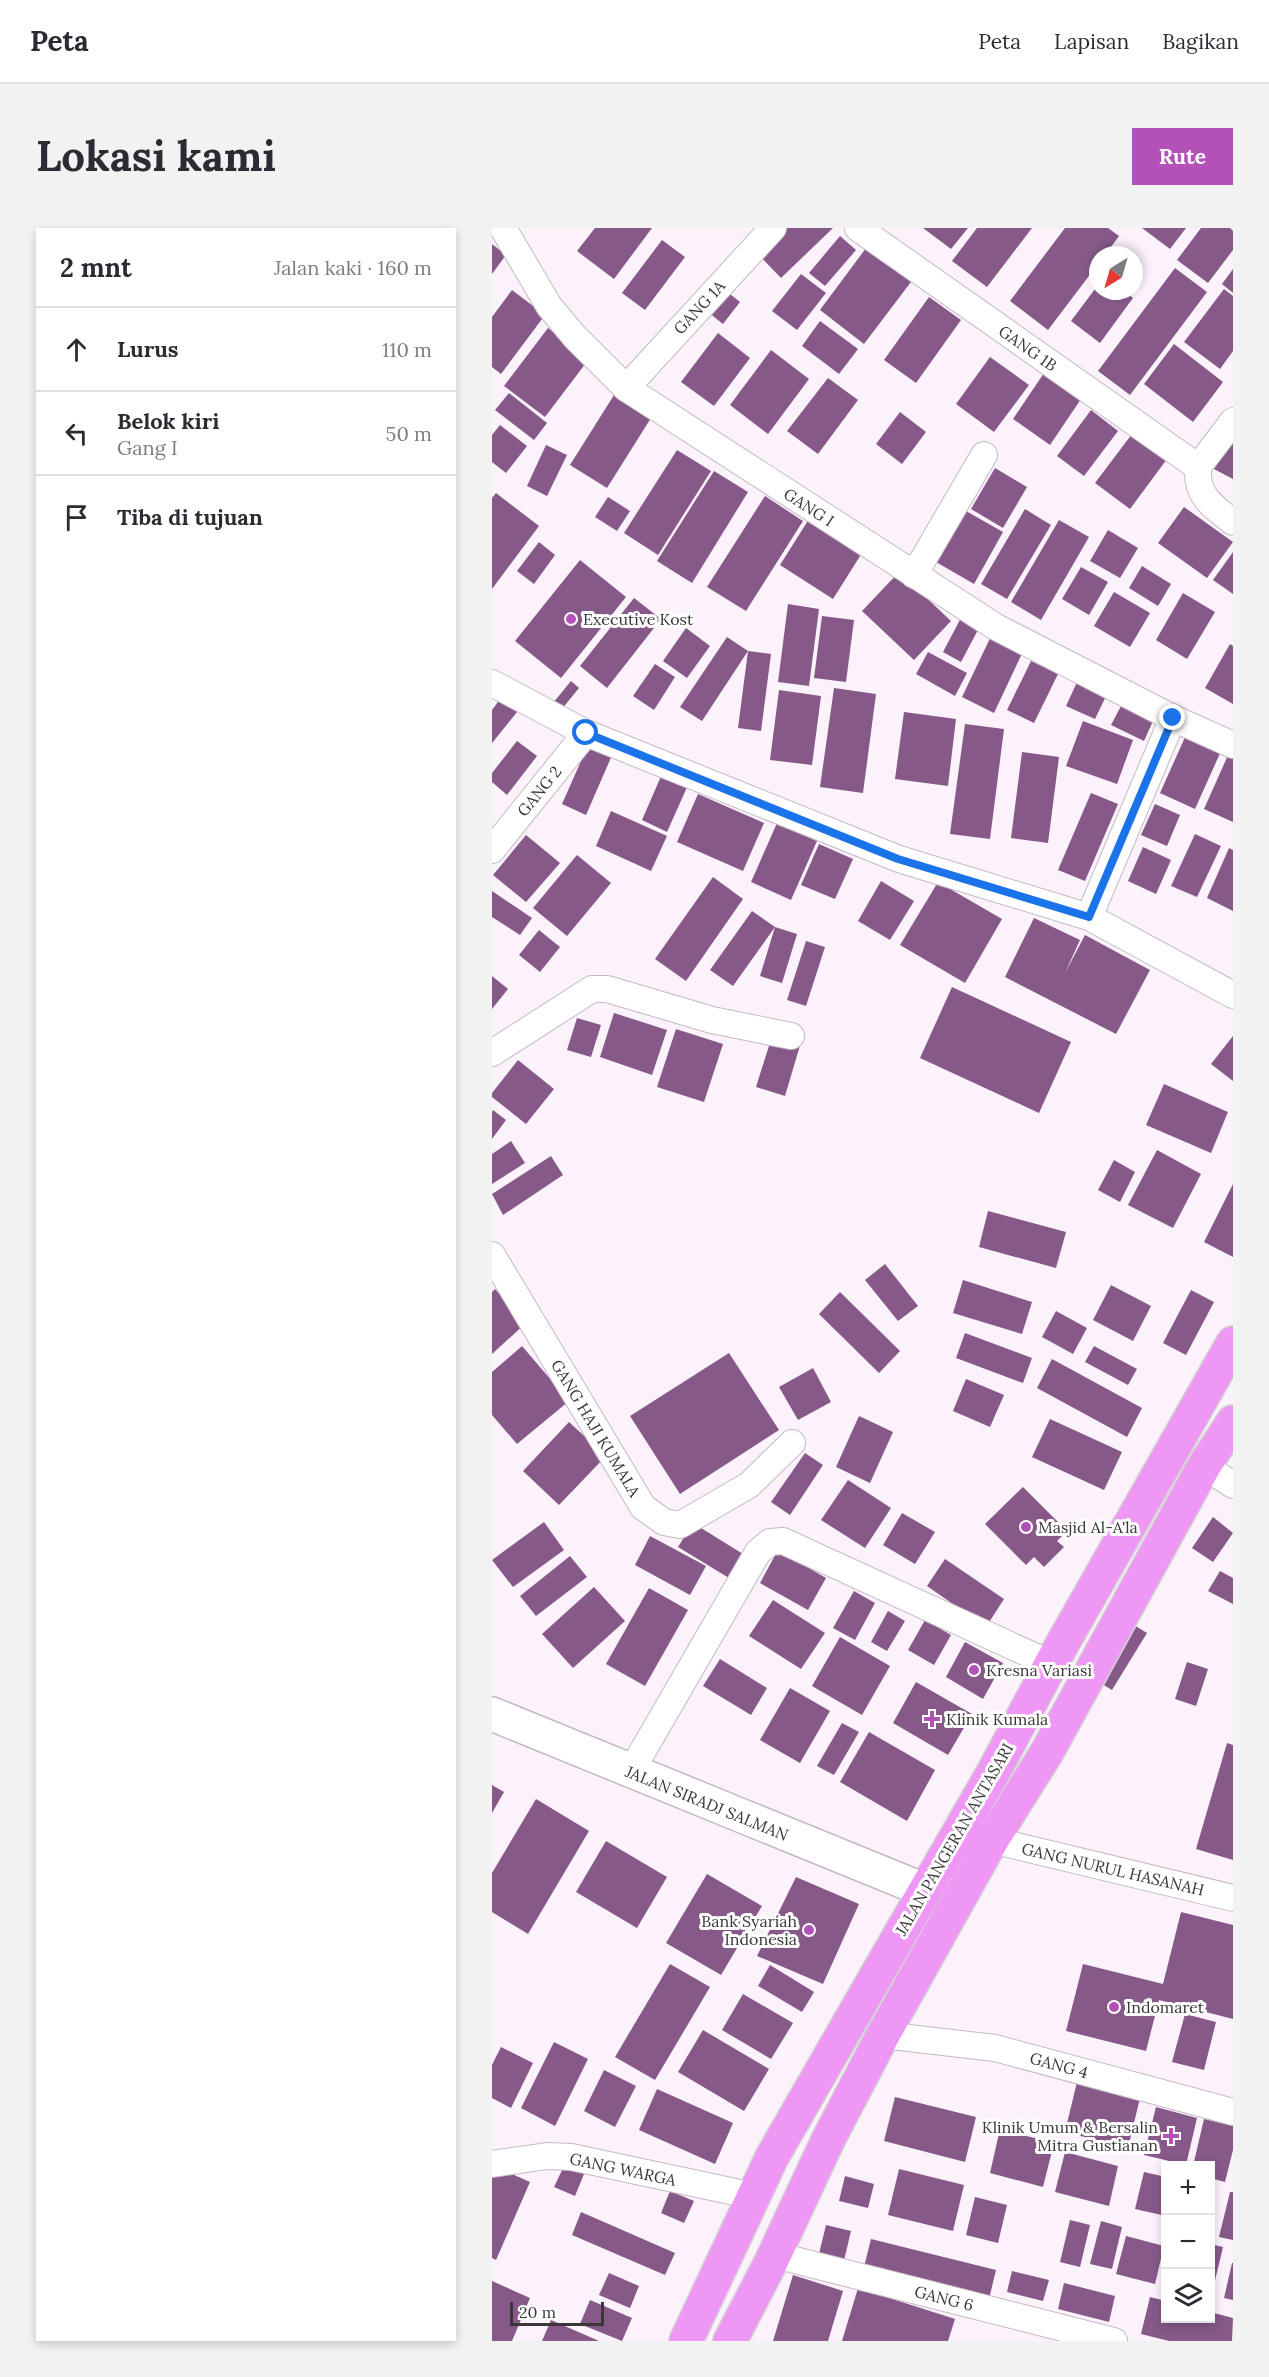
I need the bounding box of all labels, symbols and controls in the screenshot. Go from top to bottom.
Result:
text: Peta [30,23,89,59]
text: Peta [978,28,1021,55]
text: Lapisan [1054,28,1129,55]
text: Bagikan [1162,28,1239,55]
button: Rute [1132,128,1233,185]
text: Lokasi kami [36,129,276,183]
north arrow [1089,246,1143,300]
text: 2 mnt [60,251,132,284]
text: Jalan kaki · 160 m [274,255,432,280]
street label: GANG 1A [669,275,730,338]
street label: GANG 1B [995,321,1061,375]
icon: ahead [60,333,93,366]
text: Lurus [117,335,179,363]
text: 110 m [382,337,432,362]
text: Belok kiri [117,407,219,435]
icon: left [60,417,93,450]
text: 50 m [386,421,432,446]
text: Gang I [117,435,178,460]
street label: GANG I [780,483,838,531]
icon: arrive [60,501,93,534]
text: Tiba di tujuan [117,503,263,531]
place label: Executive Kost [583,609,694,629]
marker: Executive Kost [564,612,578,626]
route end [1159,704,1185,730]
route start [572,719,598,745]
street label: GANG 2 [513,762,565,820]
street label: GANG HAJI KUMALA [547,1356,645,1501]
place label: Masjid Al-A'la [1038,1517,1138,1537]
marker: Masjid Al-A'la [1019,1520,1033,1534]
place label: Kresna Variasi [986,1660,1092,1680]
marker: Kresna Variasi [967,1663,981,1677]
place label: Klinik Kumala [946,1709,1048,1729]
marker: Klinik Kumala [923,1710,941,1728]
street label: JALAN PANGERAN ANTASARI [890,1739,1017,1940]
street label: JALAN SIRADJ SALMAN [622,1761,791,1845]
street label: GANG NURUL HASANAH [1020,1838,1206,1900]
place label: Bank Syariah Indonesia [701,1911,797,1949]
marker: Bank Syariah Indonesia [802,1923,816,1937]
place label: Indomaret [1126,1997,1205,2017]
marker: Indomaret [1107,2000,1121,2014]
street label: GANG 4 [1028,2048,1091,2082]
place label: Klinik Umum & Bersalin Mitra Gustianan [982,2117,1158,2155]
marker: Klinik Umum & Bersalin Mitra Gustianan [1162,2127,1180,2145]
street label: GANG WARGA [568,2148,679,2190]
map controls [1161,2161,1215,2323]
button: + [1161,2161,1215,2215]
button: − [1161,2215,1215,2269]
button: layers [1161,2269,1215,2323]
street label: GANG 6 [913,2281,975,2315]
scale bar [510,2299,604,2326]
text: 20 m [519,2302,556,2322]

